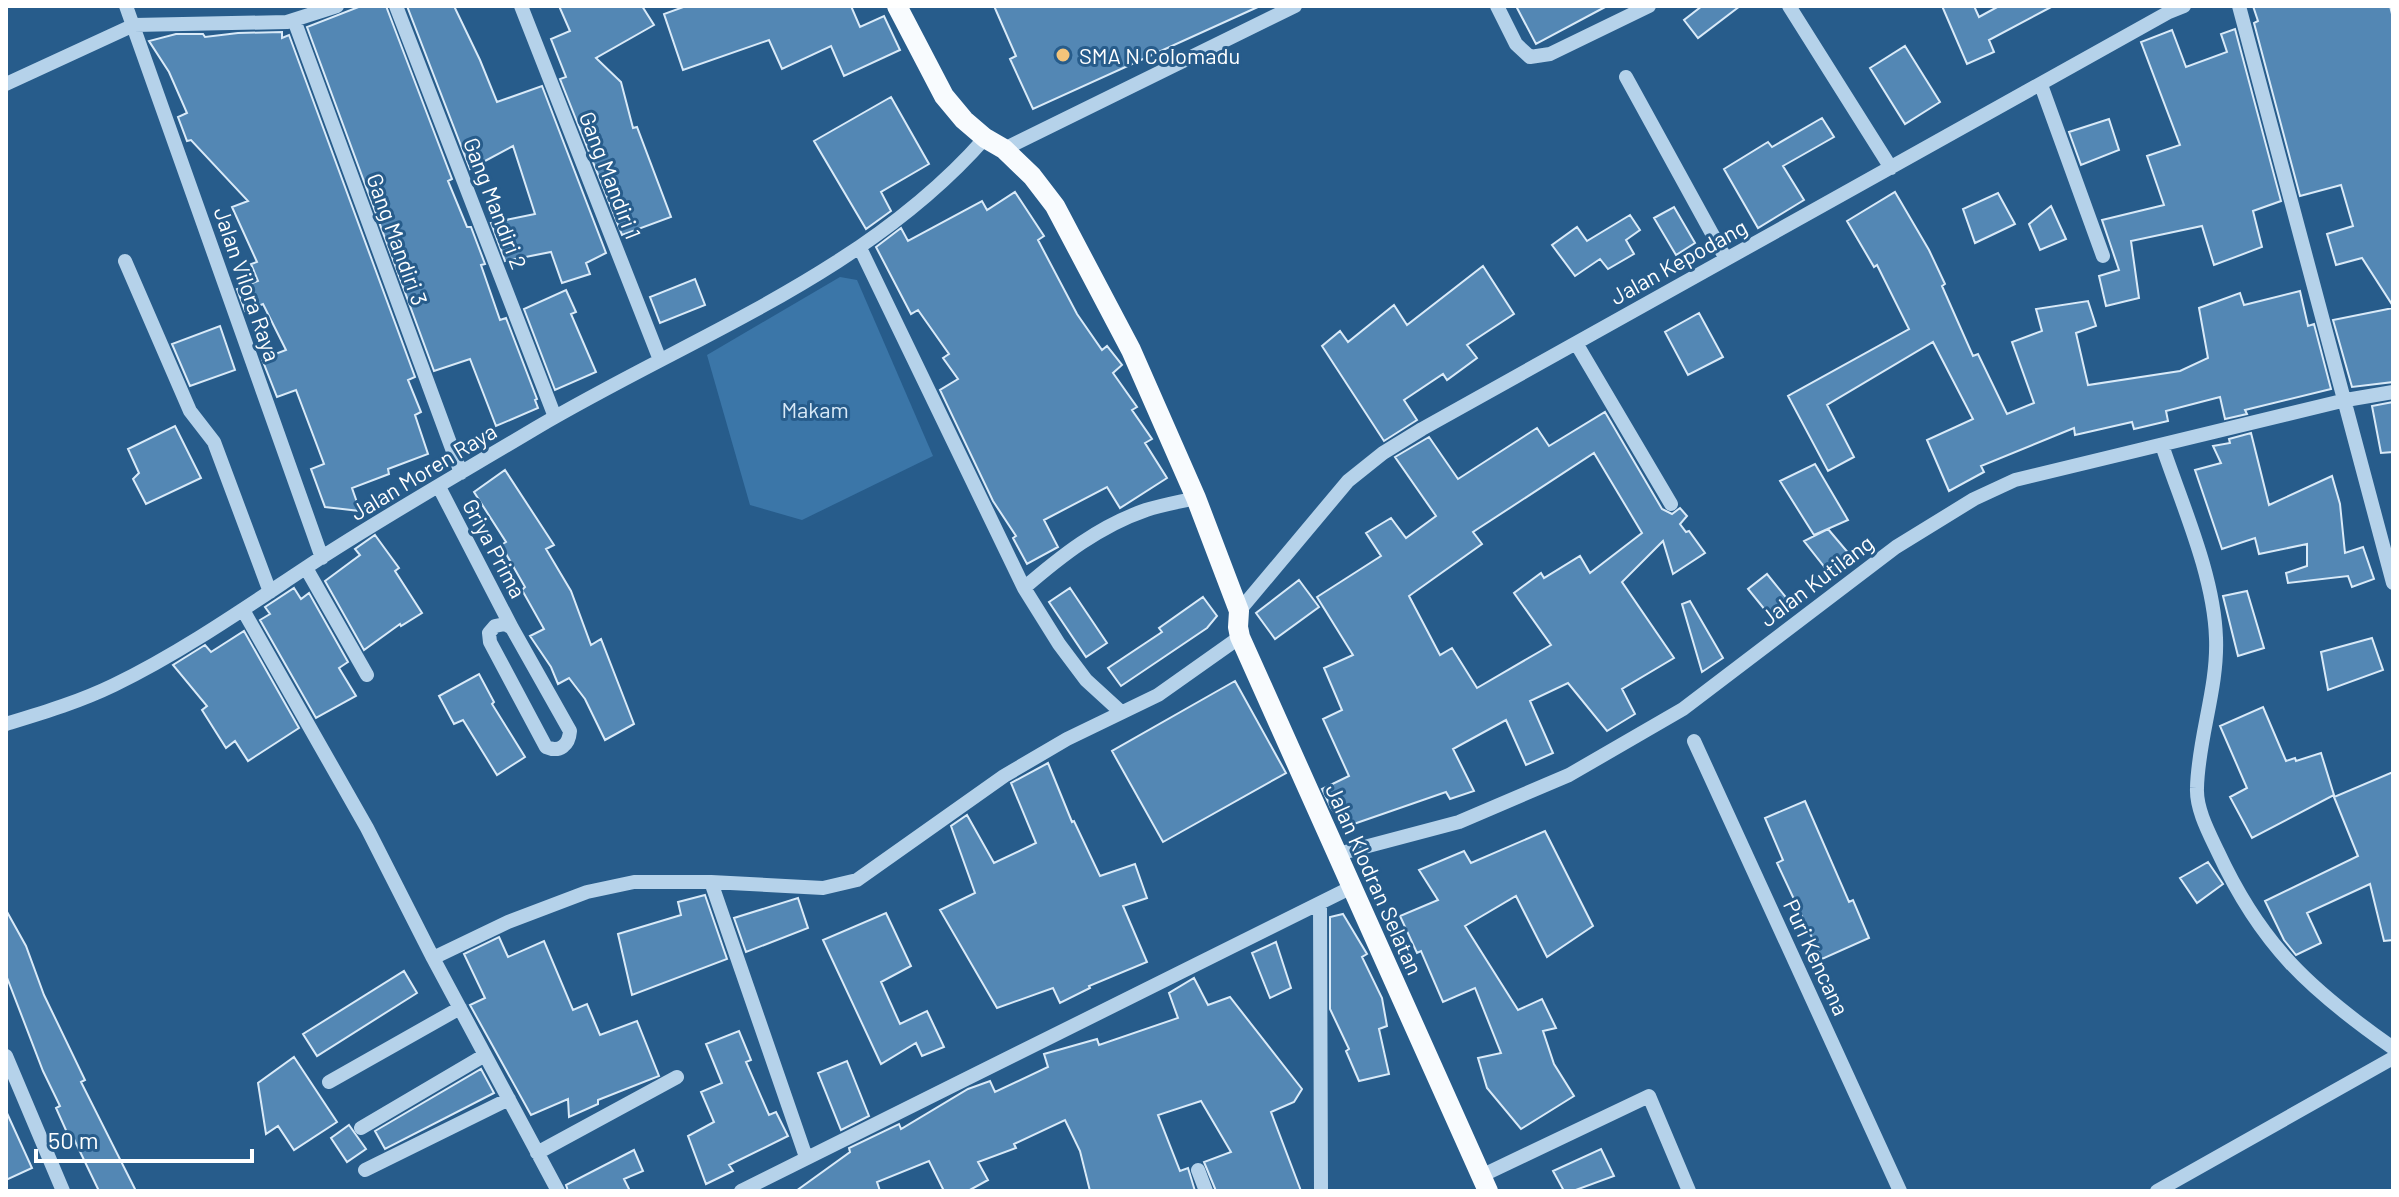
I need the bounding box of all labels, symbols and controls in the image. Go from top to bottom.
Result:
place label: SMA N Colomadu [1079,42,1240,68]
marker: SMA N Colomadu [1054,46,1072,64]
street label: Gang Mandiri 1 [575,107,647,243]
street label: Gang Mandiri 2 [459,134,533,272]
street label: Gang Mandiri 3 [362,170,434,308]
street label: Jalan Vilora Raya [209,203,287,365]
street label: Jalan Kepodang [1605,213,1751,309]
park label: Makam [781,396,849,422]
street label: Jalan Moren Raya [345,417,501,525]
street label: Griya Prima [458,494,532,602]
street label: Jalan Kutilang [1754,529,1878,631]
street label: Jalan Klodran Selatan [1321,779,1429,979]
street label: Puri Kencana [1779,895,1855,1019]
scale bar [36,1113,252,1163]
text: 50 m [48,1125,99,1154]

